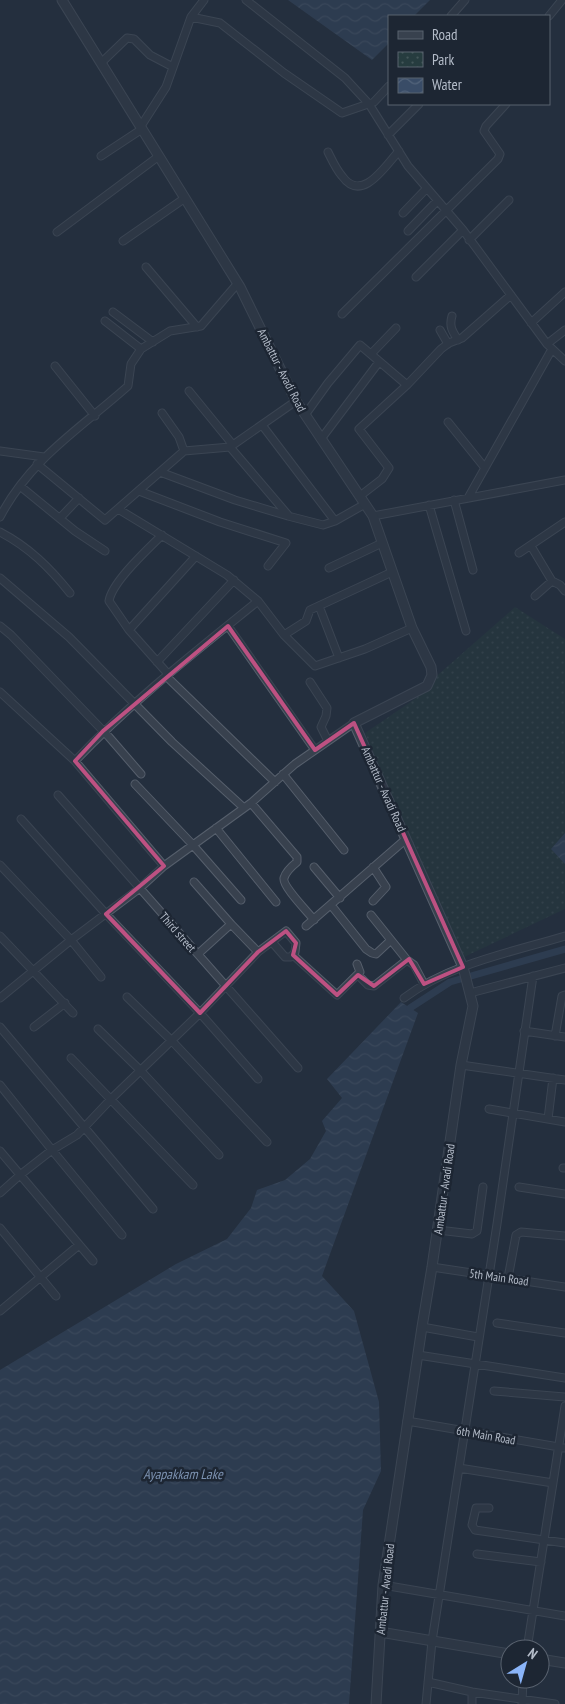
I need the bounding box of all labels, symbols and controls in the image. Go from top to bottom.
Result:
legend [388,15,550,105]
text: Road [432,25,458,44]
text: Park [432,50,454,69]
text: Water [432,75,463,94]
street label: Ambattur - Avadi Road [255,326,309,414]
street label: Ambattur - Avadi Road [359,744,409,834]
street label: Third street [157,909,200,956]
street label: Ambattur - Avadi Road [430,1143,458,1235]
street label: 5th Main Road [468,1265,530,1289]
street label: 6th Main Road [455,1422,517,1448]
water label: Ayapakkam Lake [143,1465,224,1483]
street label: Ambattur - Avadi Road [373,1543,397,1635]
north arrow [500,1639,550,1689]
text: N [524,1644,541,1663]

